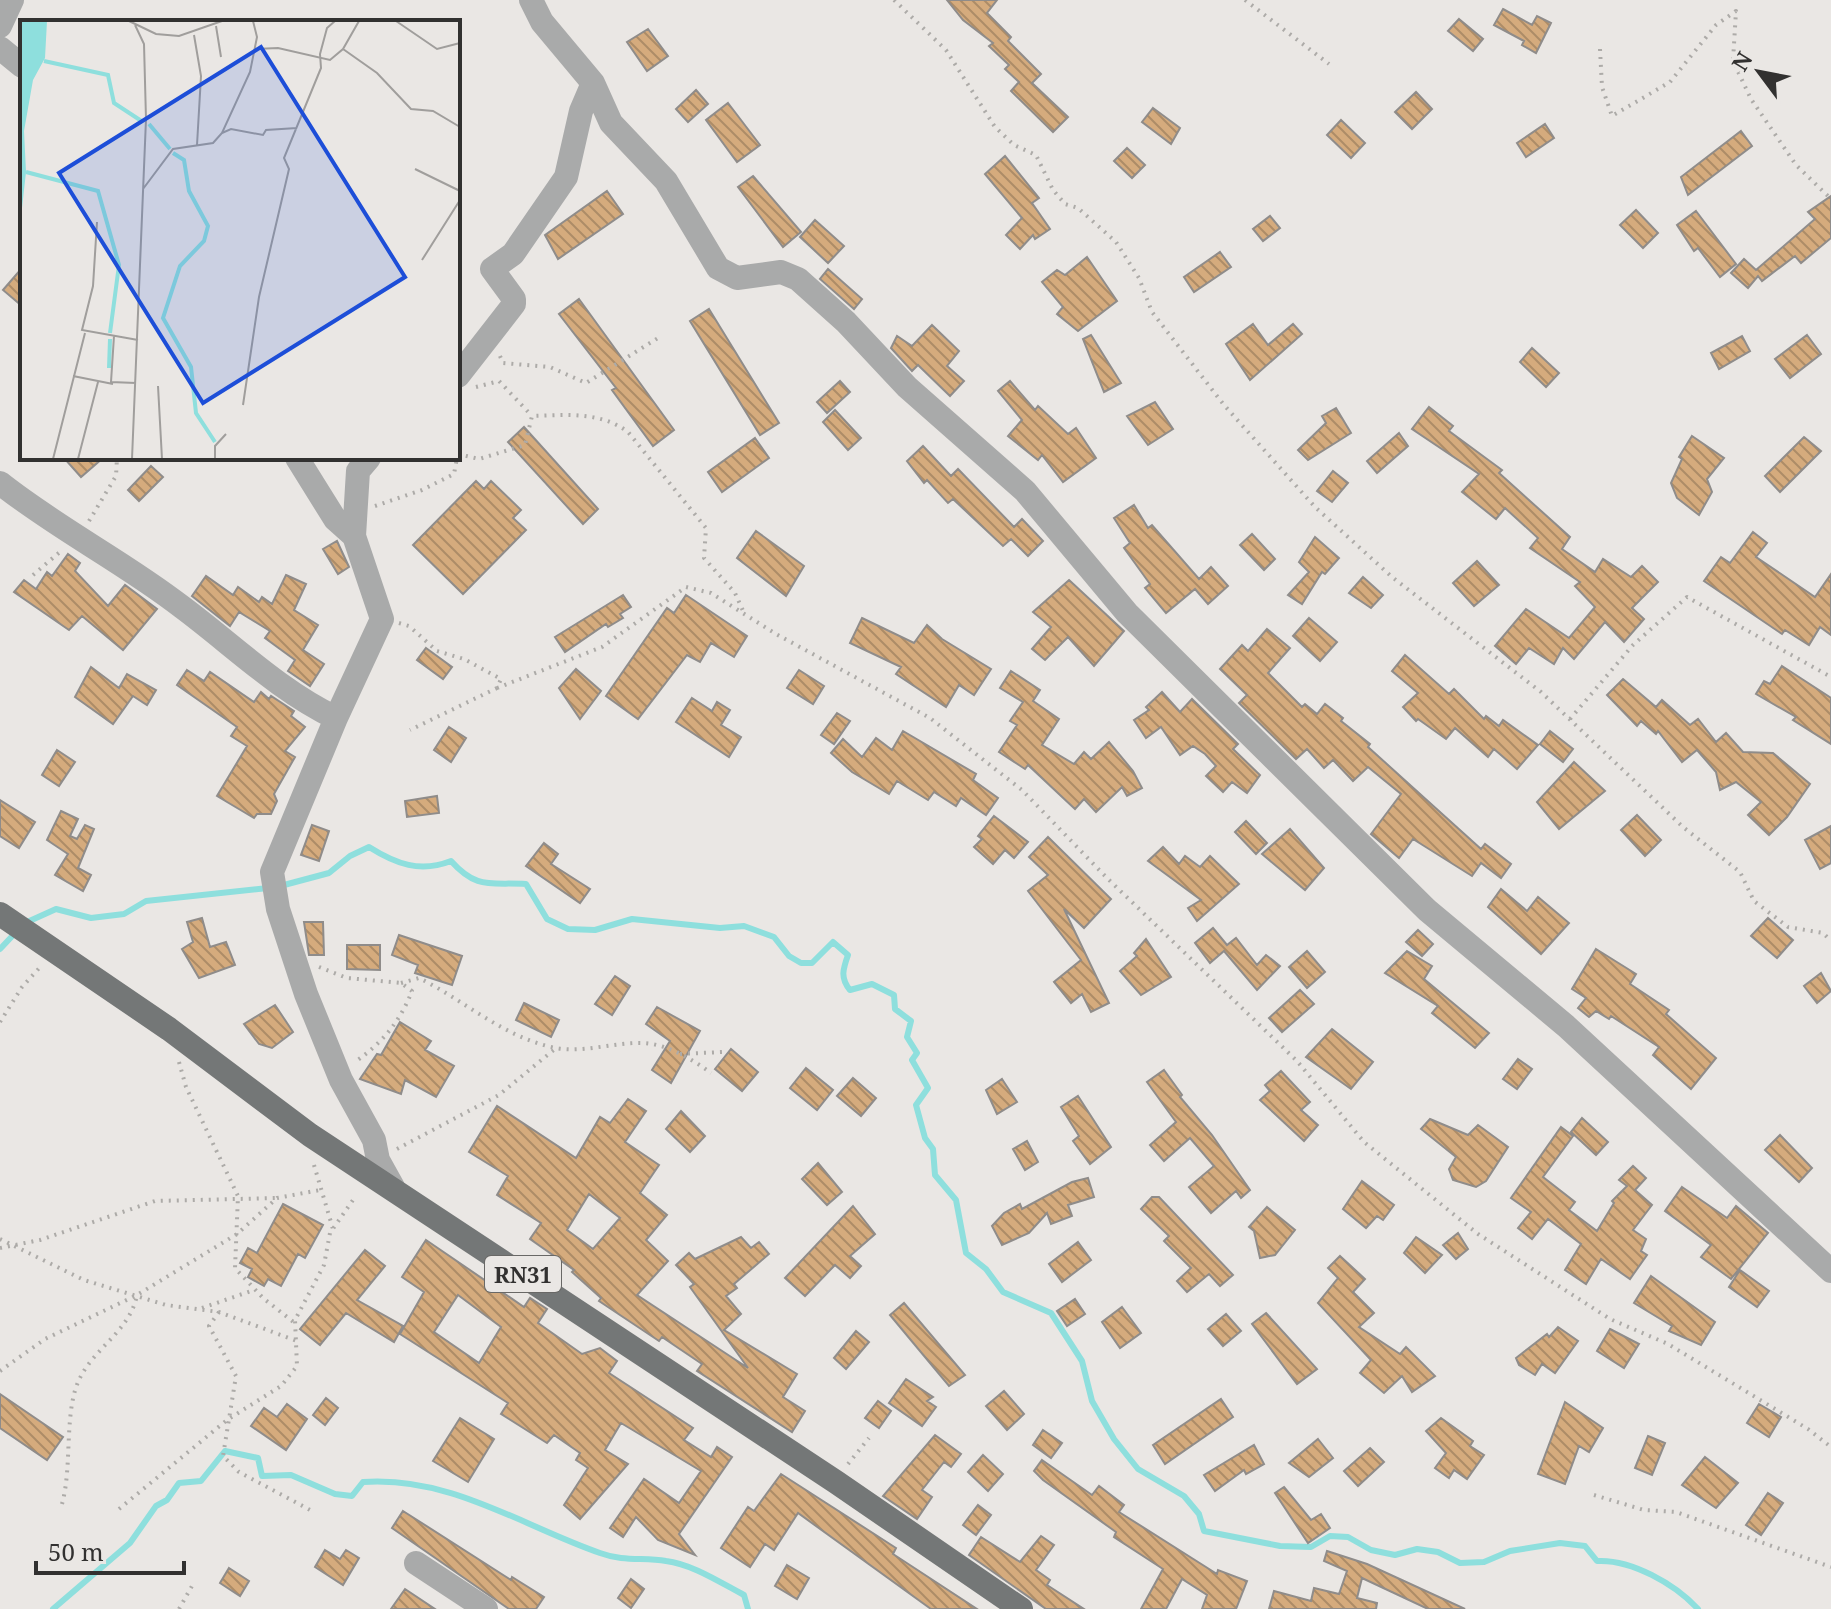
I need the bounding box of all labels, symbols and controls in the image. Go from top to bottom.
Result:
inset map [20,20,460,460]
north arrow [1719,32,1799,112]
text: N [1724,46,1759,76]
road number: RN31 [485,1256,561,1292]
scale bar [36,1525,184,1575]
text: 50 m [48,1535,104,1568]

